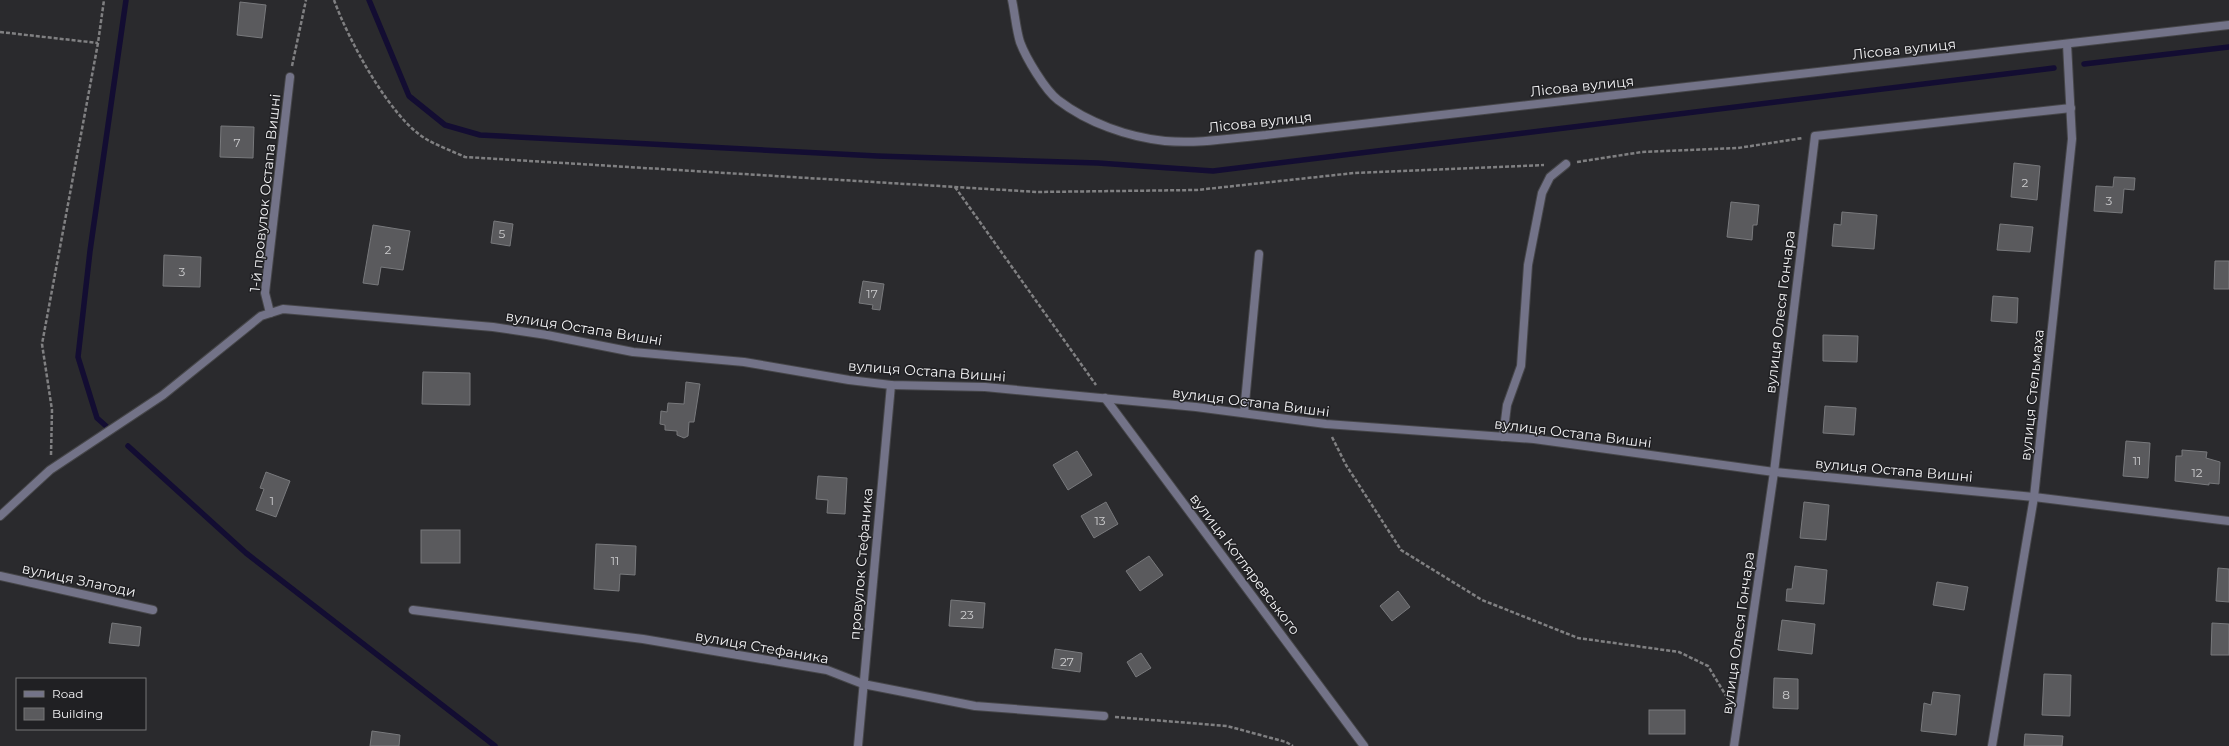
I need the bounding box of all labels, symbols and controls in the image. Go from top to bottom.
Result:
street label: Лісова вулиця [1851,35,1957,63]
street label: Лісова вулиця [1529,72,1635,100]
street label: 1-й провулок Остапа Вишні [246,93,284,293]
street label: Лісова вулиця [1207,108,1313,136]
house number: 7 [233,135,241,150]
house number: 2 [2022,175,2029,190]
house number: 3 [2106,193,2113,208]
house number: 5 [499,226,506,241]
street label: вулиця Олеся Гончара [1761,229,1799,395]
house number: 2 [385,242,392,257]
house number: 3 [179,264,186,279]
house number: 17 [866,286,878,301]
street label: вулиця Остапа Вишні [504,307,664,349]
street label: вулиця Стельмаха [2016,328,2048,462]
street label: вулиця Остапа Вишні [847,357,1007,385]
street label: вулиця Остапа Вишні [1171,383,1331,421]
street label: вулиця Остапа Вишні [1493,414,1653,452]
house number: 11 [2133,453,2141,468]
street label: вулиця Остапа Вишні [1814,454,1974,486]
house number: 12 [2191,465,2203,480]
street label: провулок Стефаника [845,487,877,641]
street label: вулиця Котляревського [1186,490,1304,638]
house number: 1 [270,493,274,508]
house number: 13 [1094,513,1106,528]
street label: вулиця Олеся Гончара [1718,550,1758,716]
house number: 11 [611,553,619,568]
street label: вулиця Злагоди [20,559,138,601]
house number: 23 [960,607,974,622]
street label: вулиця Стефаника [694,626,830,668]
house number: 27 [1060,654,1074,669]
legend [16,678,146,730]
text: Road [52,686,83,701]
house number: 8 [1782,687,1790,702]
text: Building [52,706,103,721]

